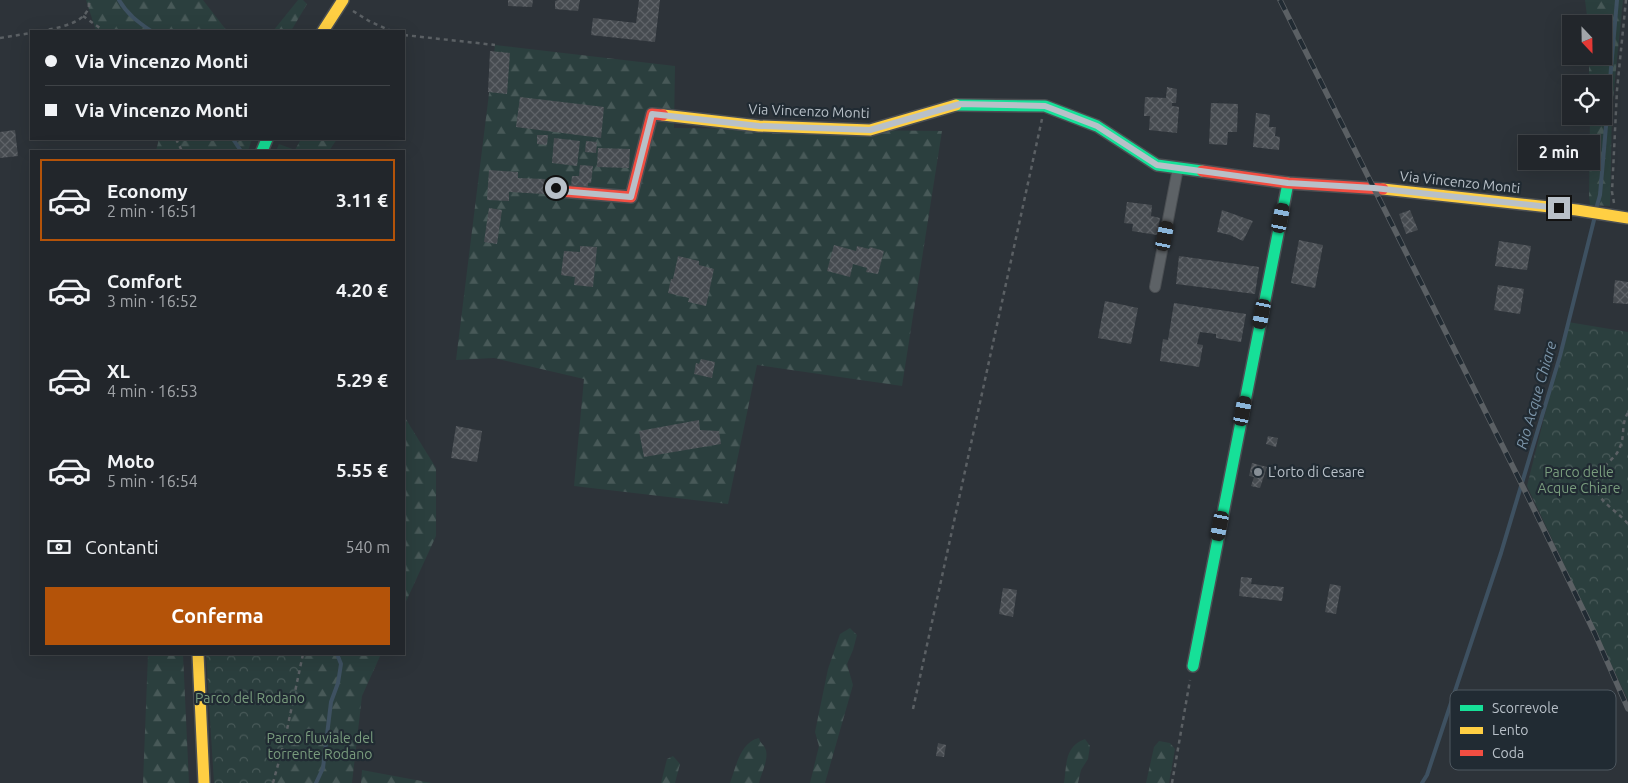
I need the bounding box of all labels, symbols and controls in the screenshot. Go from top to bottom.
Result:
north arrow [1562,15,1612,65]
map controls [1562,15,1612,125]
text: Via Vincenzo Monti [75,50,248,72]
button: locate [1562,75,1612,125]
text: Via Vincenzo Monti [75,99,248,121]
street label: Via Vincenzo Monti [748,101,870,121]
callout: 2 min [1518,136,1600,170]
text: 2 min [1539,143,1579,161]
street label: Via Vincenzo Monti [1399,168,1521,196]
route start [545,177,567,199]
icon: car [47,178,92,223]
text: Economy [107,180,188,202]
text: 3.11 € [336,189,388,211]
route end [1548,197,1570,219]
text: 2 min · 16:51 [107,202,198,220]
car [1270,202,1291,234]
car [1154,220,1175,252]
icon: car [47,268,92,313]
text: Comfort [107,270,182,292]
text: 4.20 € [336,279,388,301]
text: 3 min · 16:52 [107,292,198,310]
car [1251,298,1272,330]
water label: Rio Acque Chiare [1513,339,1560,451]
icon: car [47,358,92,403]
text: XL [107,360,130,382]
text: 5.29 € [336,369,388,391]
text: 4 min · 16:53 [107,382,198,400]
car [1232,395,1253,427]
icon: car [47,448,92,493]
text: Moto [107,450,155,472]
text: 5.55 € [336,459,388,481]
place label: L'orto di Cesare [1268,464,1365,480]
park label: Parco delle Acque Chiare [1538,464,1620,496]
marker: L'orto di Cesare [1252,466,1264,478]
text: 5 min · 16:54 [107,472,198,490]
car [1209,510,1230,542]
icon: cash [45,533,73,561]
text: Contanti [85,536,159,558]
text: 540 m [345,538,390,556]
button: Conferma [45,587,390,645]
park label: Parco del Rodano [195,690,305,706]
legend [1450,690,1616,770]
text: Scorrevole [1492,700,1559,716]
text: Lento [1492,722,1529,738]
park label: Parco fluviale del torrente Rodano [266,730,374,762]
text: Coda [1492,745,1524,761]

